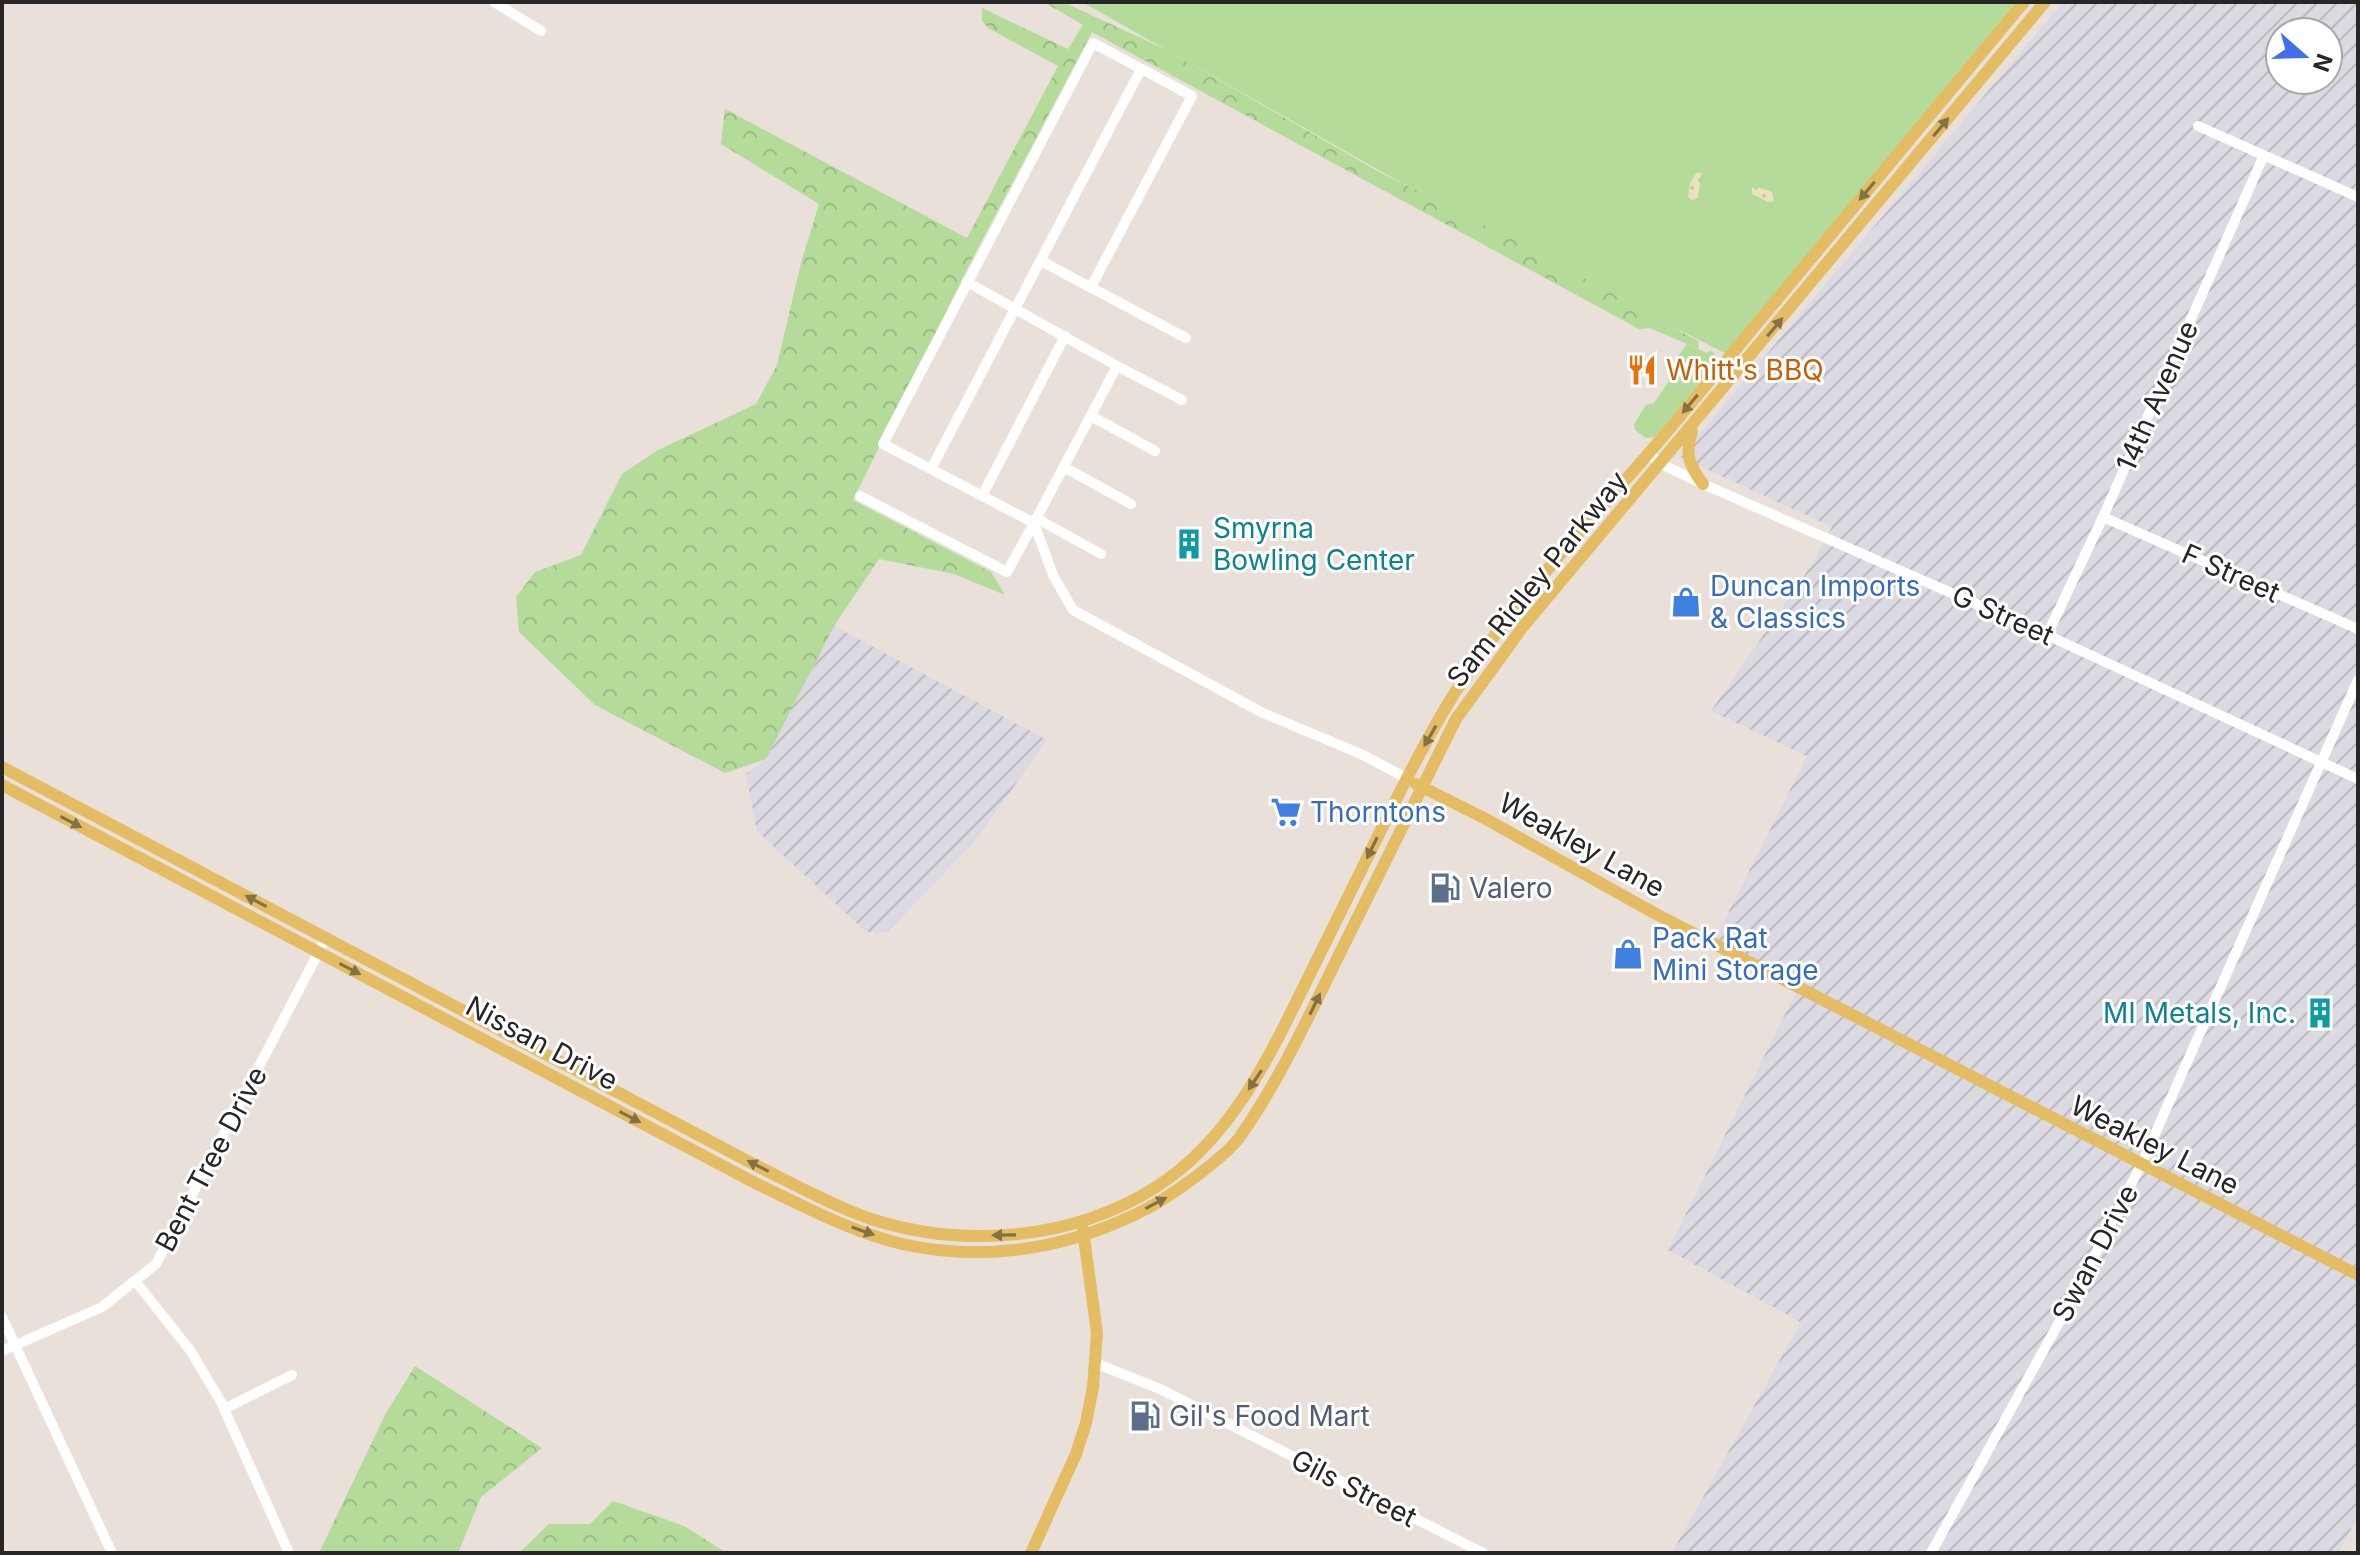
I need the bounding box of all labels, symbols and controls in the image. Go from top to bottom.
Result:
north arrow [2264,16,2344,96]
text: N [2308,51,2338,75]
one-way arrow [1932,117,1949,137]
one-way arrow [1859,181,1876,201]
street label: 14th Avenue [2109,315,2205,477]
one-way arrow [1766,317,1783,337]
restaurant icon: Whitt's BBQ [1625,353,1659,387]
place label: Whitt's BBQ [1666,353,1824,387]
one-way arrow [1682,394,1699,414]
street label: Sam Ridley Parkway [1439,464,1635,694]
place label: Smyrna Bowling Center [1213,511,1415,577]
building icon: Smyrna Bowling Center [1172,527,1206,561]
street label: F Street [2177,536,2285,610]
place label: Duncan Imports & Classics [1710,569,1920,635]
street label: G Street [1947,578,2059,652]
shop icon: Duncan Imports & Classics [1669,585,1703,619]
one-way arrow [1424,725,1438,747]
street label: Weakley Lane [1493,785,1671,905]
supermarket icon: Thorntons [1269,795,1303,829]
place label: Thorntons [1310,795,1446,829]
one-way arrow [60,814,82,828]
one-way arrow [1365,837,1379,860]
fuel station icon: Valero [1428,871,1462,905]
place label: Valero [1469,871,1553,905]
one-way arrow [244,894,267,907]
place label: Pack Rat Mini Storage [1652,921,1819,987]
shop icon: Pack Rat Mini Storage [1611,937,1645,971]
one-way arrow [339,963,362,976]
street label: Nissan Drive [460,989,624,1097]
one-way arrow [1308,992,1322,1015]
place label: MI Metals, Inc. [2103,996,2296,1030]
building icon: MI Metals, Inc. [2303,996,2337,1030]
street label: Bent Tree Drive [148,1061,274,1257]
one-way arrow [1248,1070,1263,1091]
street label: Weakley Lane [2065,1088,2245,1202]
one-way arrow [618,1110,641,1123]
one-way arrow [746,1159,769,1173]
street label: Swan Drive [2045,1179,2145,1327]
one-way arrow [1145,1197,1167,1211]
one-way arrow [851,1225,875,1237]
one-way arrow [991,1228,1016,1241]
fuel station icon: Gil's Food Mart [1128,1399,1162,1433]
place label: Gil's Food Mart [1169,1399,1370,1433]
street label: Gils Street [1286,1442,1422,1534]

